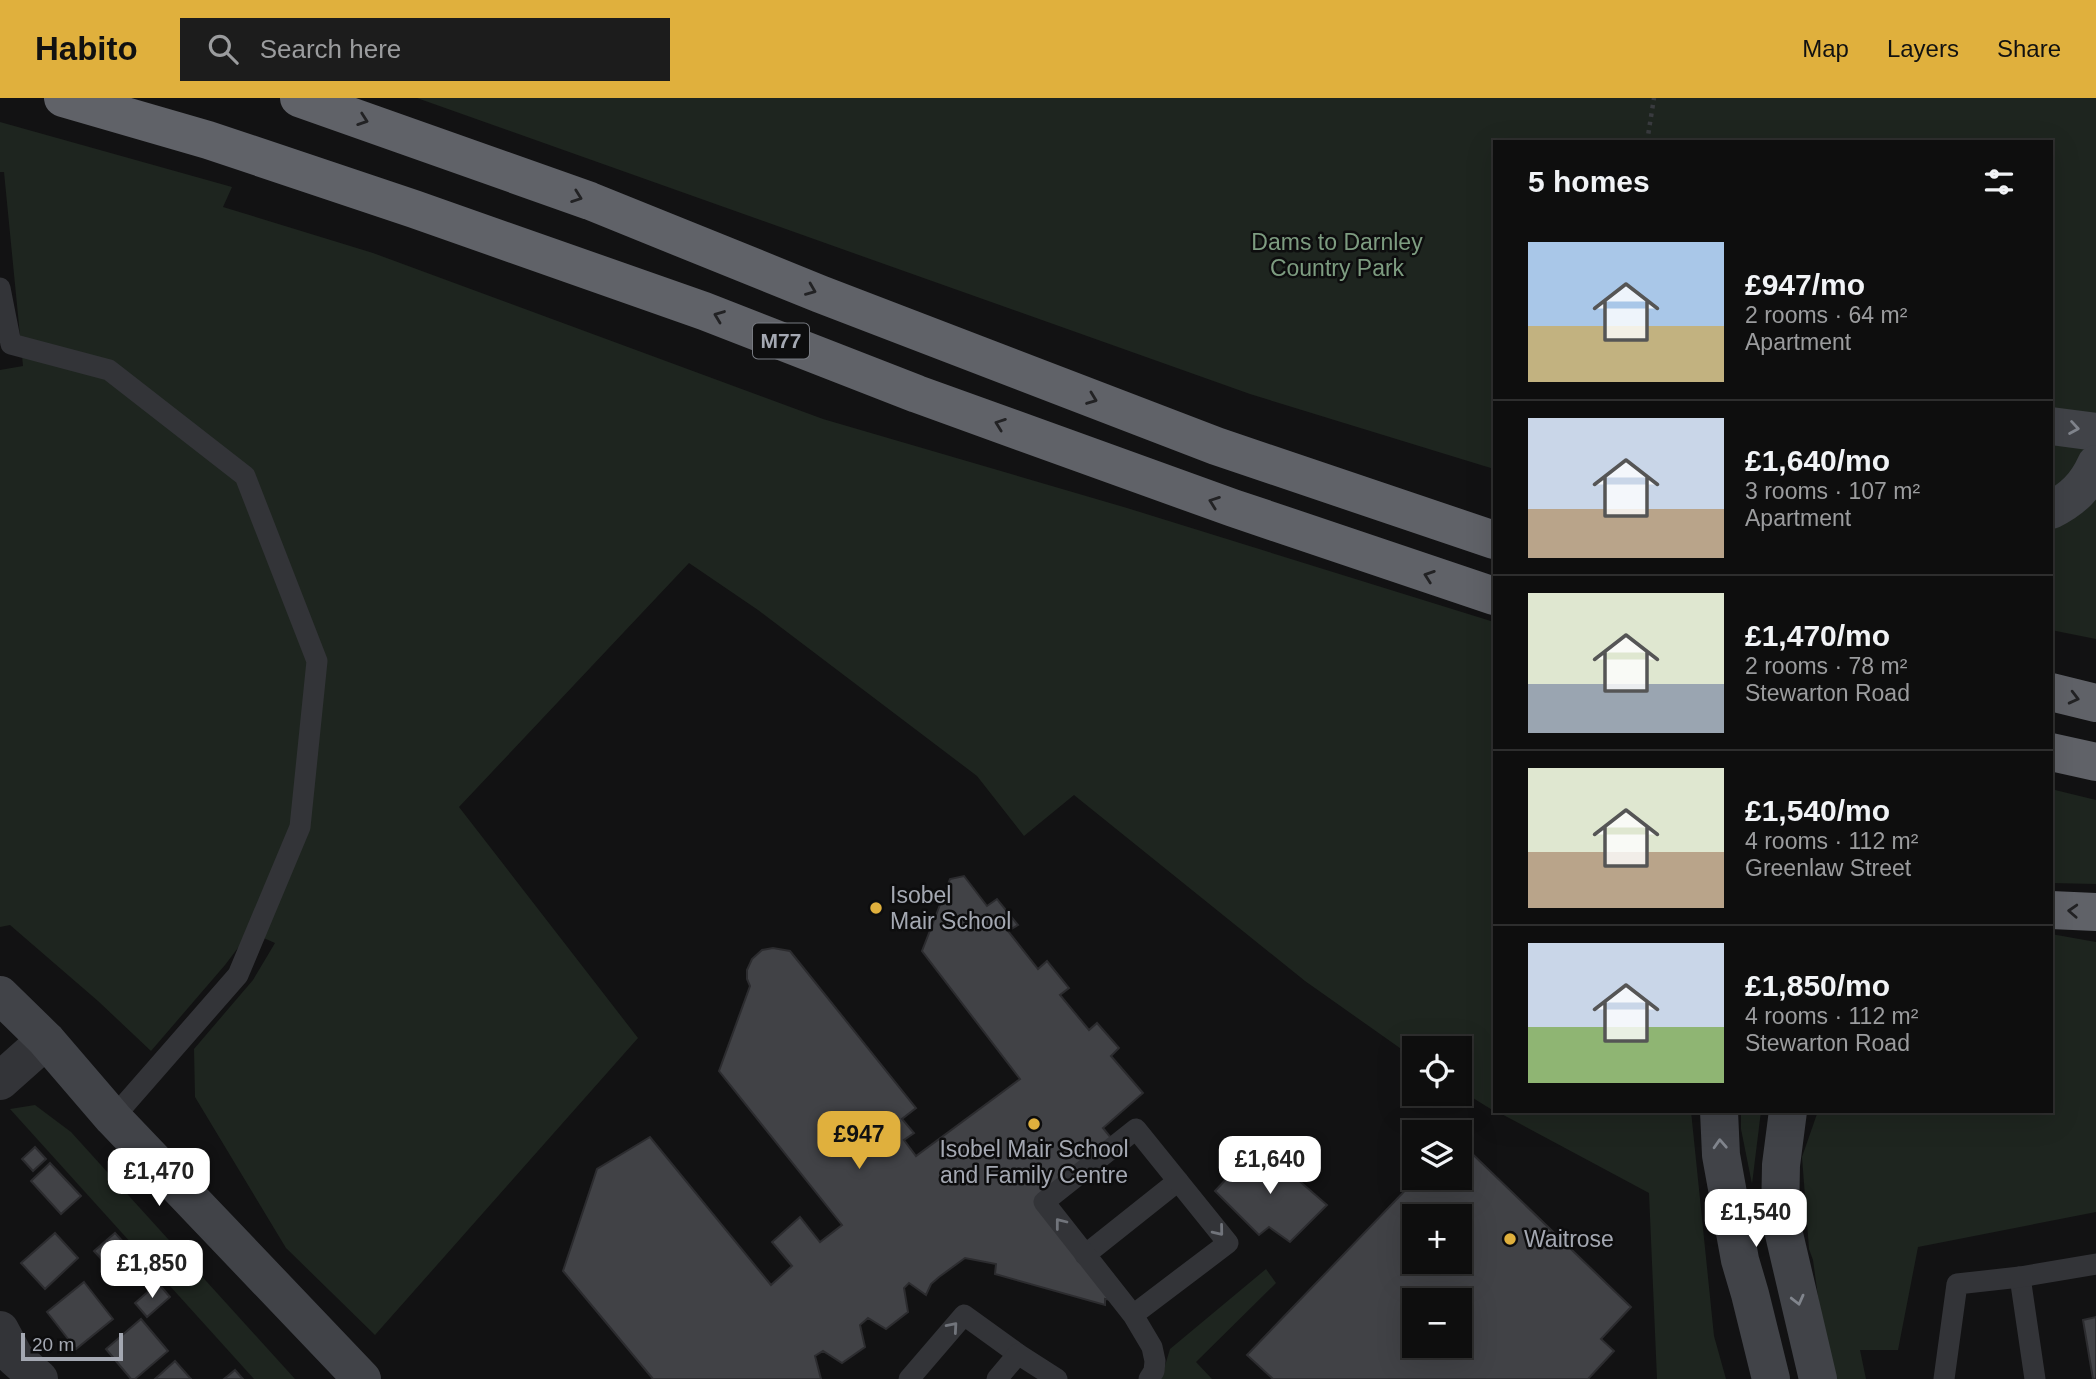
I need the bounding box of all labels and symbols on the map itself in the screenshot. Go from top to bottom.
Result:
one-way arrow [357,112,369,126]
one-way arrow [571,189,583,203]
park label: Dams to Darnley Country Park [1251,229,1423,281]
one-way arrow [804,282,817,296]
one-way arrow [714,311,726,325]
road number: M77 [753,324,809,358]
one-way arrow [1085,391,1097,405]
one-way arrow [995,418,1007,432]
one-way arrow [2068,420,2079,435]
one-way arrow [1209,496,1221,510]
one-way arrow [1424,570,1436,584]
one-way arrow [2067,690,2079,704]
place label: Isobel Mair School [890,882,1011,934]
marker: Isobel Mair School [868,900,884,916]
one-way arrow [2068,903,2079,918]
pin: £947 [818,1112,900,1171]
marker: Isobel Mair School and Family Centre [1026,1116,1042,1132]
place label: Isobel Mair School and Family Centre [939,1136,1129,1188]
pin: £1,640 [1213,1136,1327,1196]
one-way arrow [1713,1139,1728,1150]
pin: £1,470 [102,1148,216,1208]
pin: £1,540 [1699,1190,1813,1249]
one-way arrow [1056,1218,1069,1231]
one-way arrow [1211,1223,1223,1236]
place label: Waitrose [1524,1226,1614,1252]
marker: Waitrose [1502,1231,1518,1247]
pin: £1,850 [95,1240,209,1300]
one-way arrow [1790,1294,1804,1306]
one-way arrow [945,1323,957,1336]
scale bar [21,1330,122,1362]

